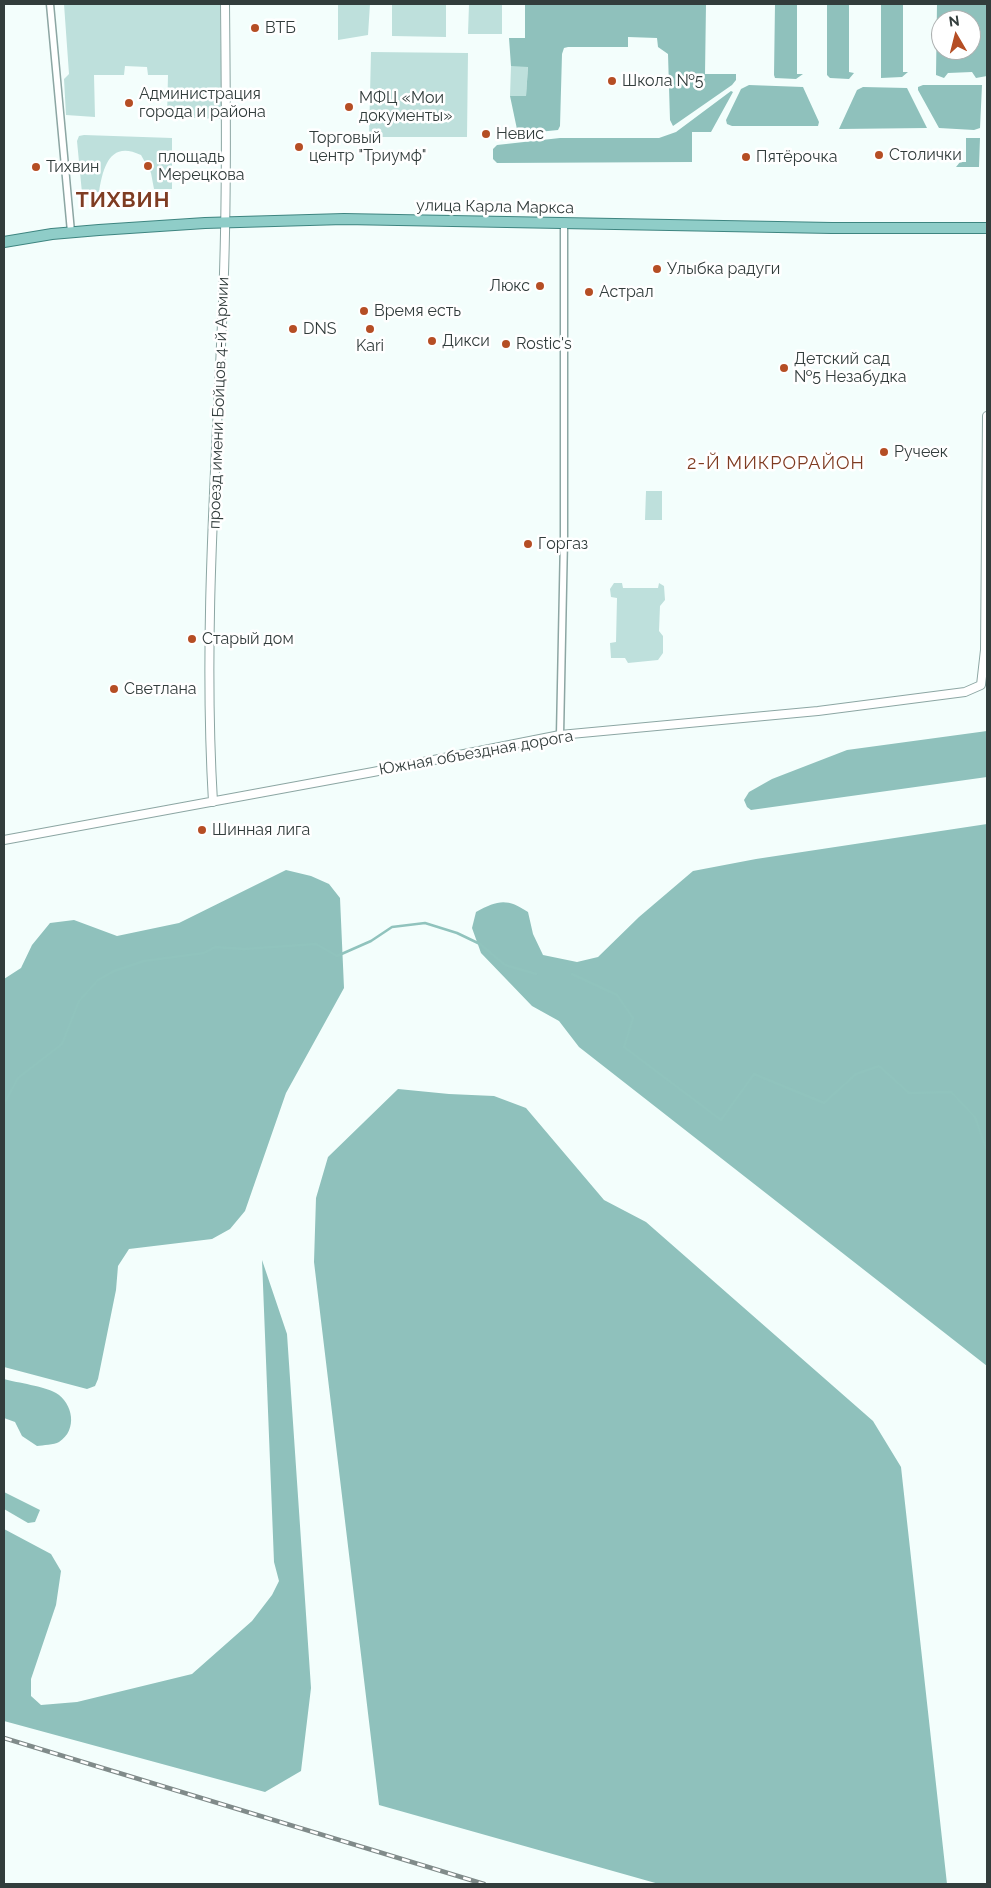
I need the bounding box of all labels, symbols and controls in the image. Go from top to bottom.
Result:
north arrow [931,10,981,60]
text: N [948,12,960,30]
place label: ВТБ [265,18,296,38]
marker: ВТБ [249,22,261,34]
place label: Школа №5 [622,71,703,91]
marker: Школа №5 [606,75,618,87]
place label: Администрация города и района [139,84,266,122]
place label: МФЦ «Мои документы» [359,88,452,126]
marker: Администрация города и района [123,97,135,109]
marker: МФЦ «Мои документы» [343,101,355,113]
place label: Невис [496,124,544,144]
place label: Торговый центр "Триумф" [309,128,426,166]
marker: Невис [480,128,492,140]
marker: Торговый центр "Триумф" [293,141,305,153]
place label: Столички [889,145,962,165]
place label: площадь Мерецкова [158,147,245,185]
place label: Пятёрочка [756,147,837,167]
marker: Столички [873,149,885,161]
marker: Пятёрочка [740,151,752,163]
place label: Тихвин [46,157,99,177]
marker: площадь Мерецкова [142,160,154,172]
marker: Тихвин [30,161,42,173]
district label: ТИХВИН [75,188,171,214]
street label: улица Карла Маркса [416,196,574,218]
place label: Улыбка радуги [667,259,780,279]
marker: Улыбка радуги [651,263,663,275]
place label: Люкс [489,276,530,296]
street label: проезд имени Бойцов 4-й Армии [205,277,233,529]
marker: Люкс [534,280,546,292]
place label: Астрал [599,282,654,302]
marker: Астрал [583,286,595,298]
place label: Время есть [374,301,461,321]
marker: Время есть [358,305,370,317]
place label: DNS [303,319,337,339]
marker: DNS [287,323,299,335]
marker: Kari [364,323,376,335]
place label: Дикси [442,331,490,351]
place label: Rostic's [516,334,572,354]
marker: Дикси [426,335,438,347]
place label: Kari [356,336,384,356]
marker: Rostic's [500,338,512,350]
place label: Детский сад №5 Незабудка [794,349,907,387]
marker: Детский сад №5 Незабудка [778,362,790,374]
place label: Ручеек [894,442,948,462]
marker: Ручеек [878,446,890,458]
district label: 2-Й МИКРОРАЙОН [685,453,867,475]
place label: Горгаз [538,534,588,554]
marker: Горгаз [522,538,534,550]
place label: Старый дом [202,629,294,649]
marker: Старый дом [186,633,198,645]
place label: Светлана [124,679,196,699]
marker: Светлана [108,683,120,695]
street label: Южная объездная дорога [377,726,575,780]
place label: Шинная лига [212,820,310,840]
marker: Шинная лига [196,824,208,836]

